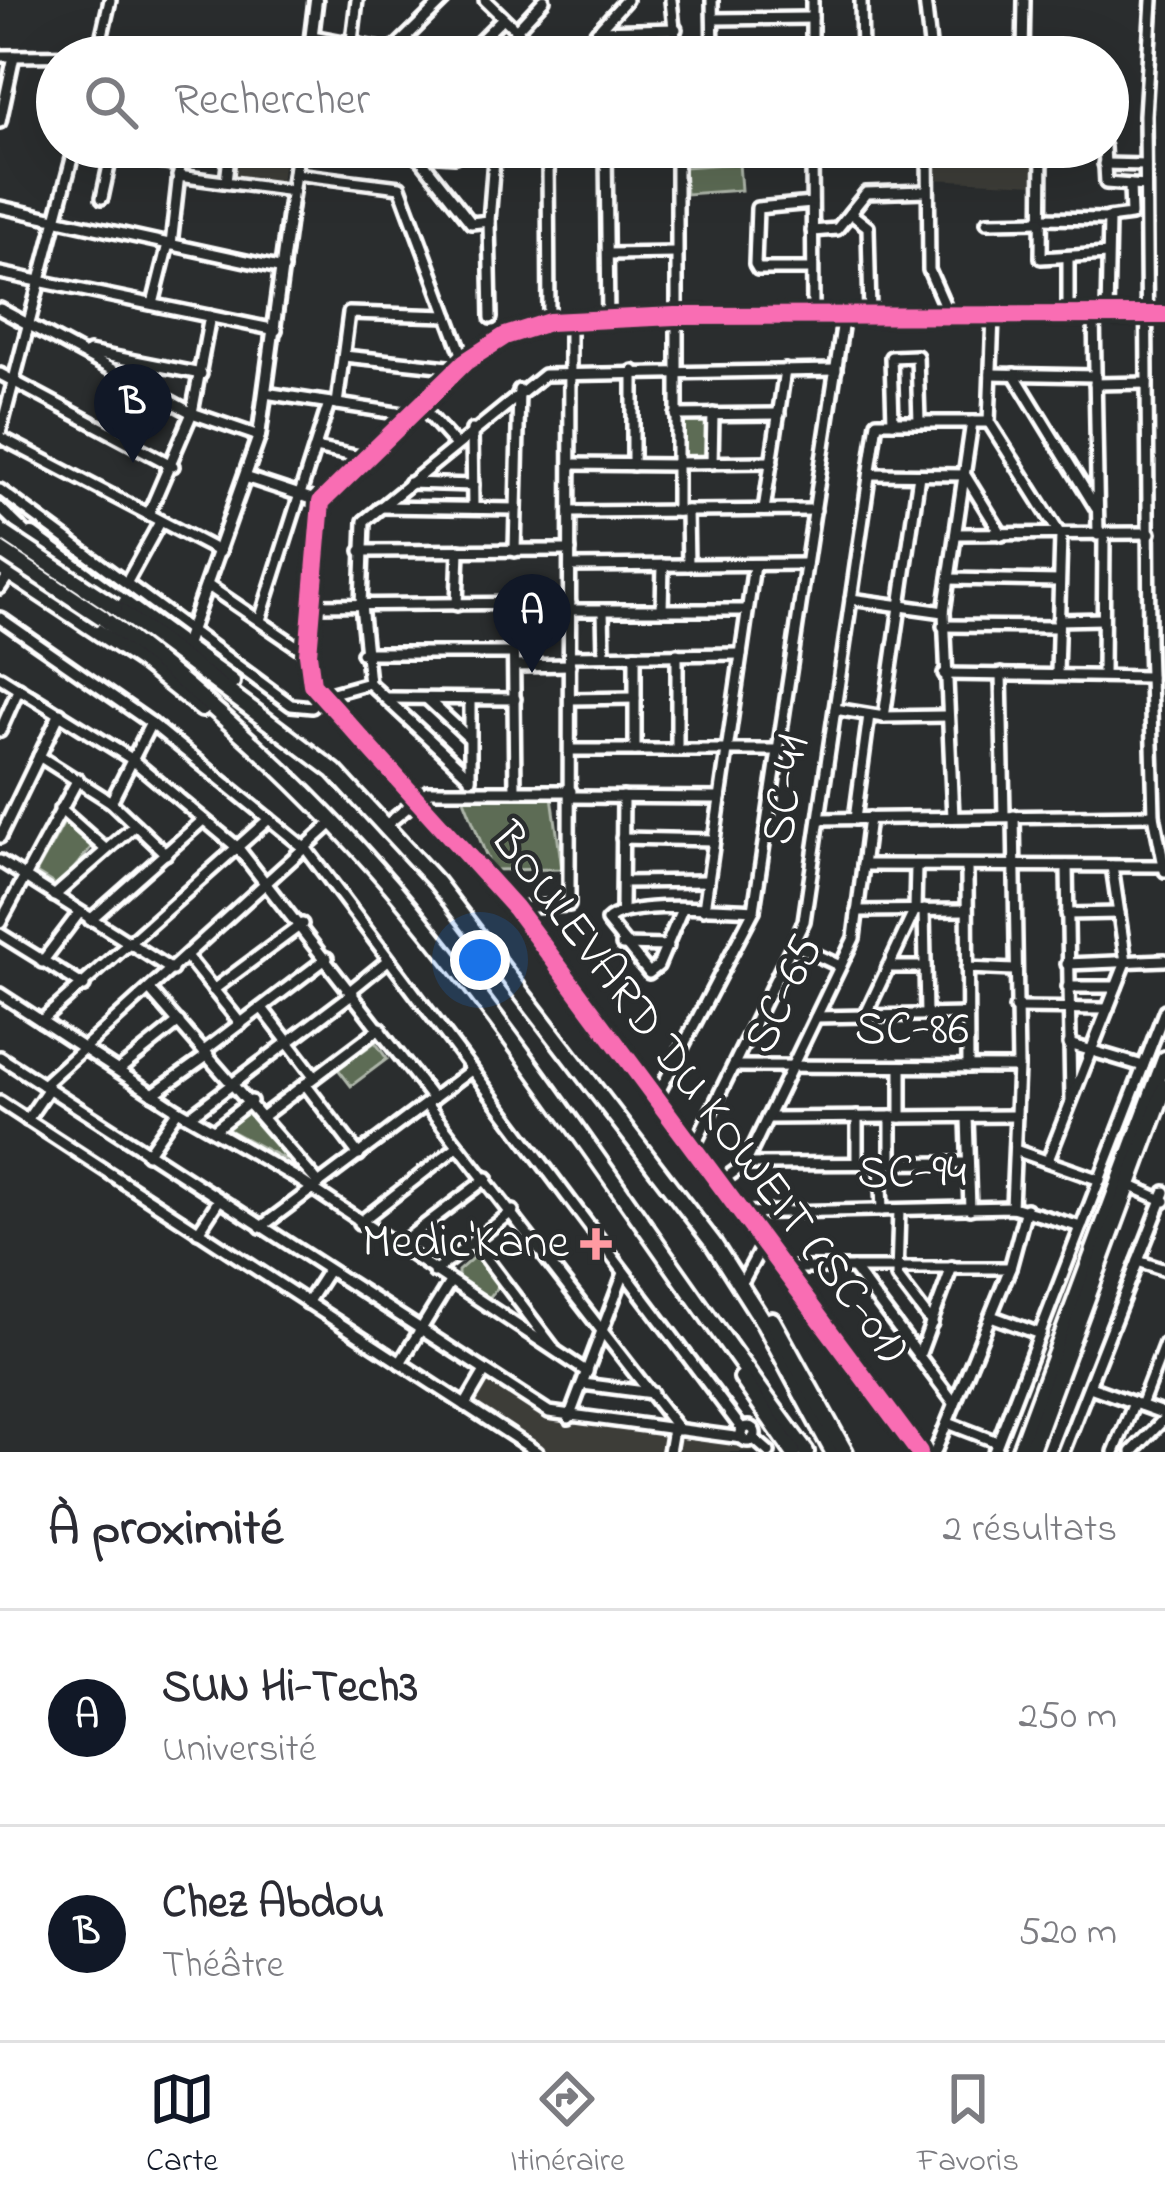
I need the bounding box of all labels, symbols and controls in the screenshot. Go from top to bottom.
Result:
search box [36,36,1129,168]
icon: search [78,69,144,135]
text: Rechercher [174,69,370,135]
pin: B [94,364,172,463]
pin: A [493,574,571,673]
street label: SC-41 [745,731,829,849]
street label: BOULEVARD DU KOWEIT (SC-01) [470,808,925,1379]
street label: SC-65 [727,924,843,1066]
your location [450,930,510,990]
street label: SC-86 [855,996,969,1066]
street label: SC-94 [857,1138,967,1210]
place label: Medic'Kane [362,1209,569,1279]
marker: Medic'Kane [580,1228,612,1260]
text: À proximité [48,1493,283,1568]
text: 2 résultats [943,1502,1117,1559]
text: SUN Hi-Tech3 [162,1656,418,1722]
text: A [75,1689,99,1746]
text: 250 m [1018,1689,1117,1746]
text: Université [162,1722,316,1779]
text: Chez Abdou [162,1872,384,1938]
text: B [74,1905,100,1962]
text: 520 m [1018,1905,1117,1962]
text: Théâtre [162,1938,284,1995]
tab: Carte [146,2066,218,2186]
tab: Itinéraire [510,2066,625,2186]
tab: Favoris [917,2066,1019,2186]

